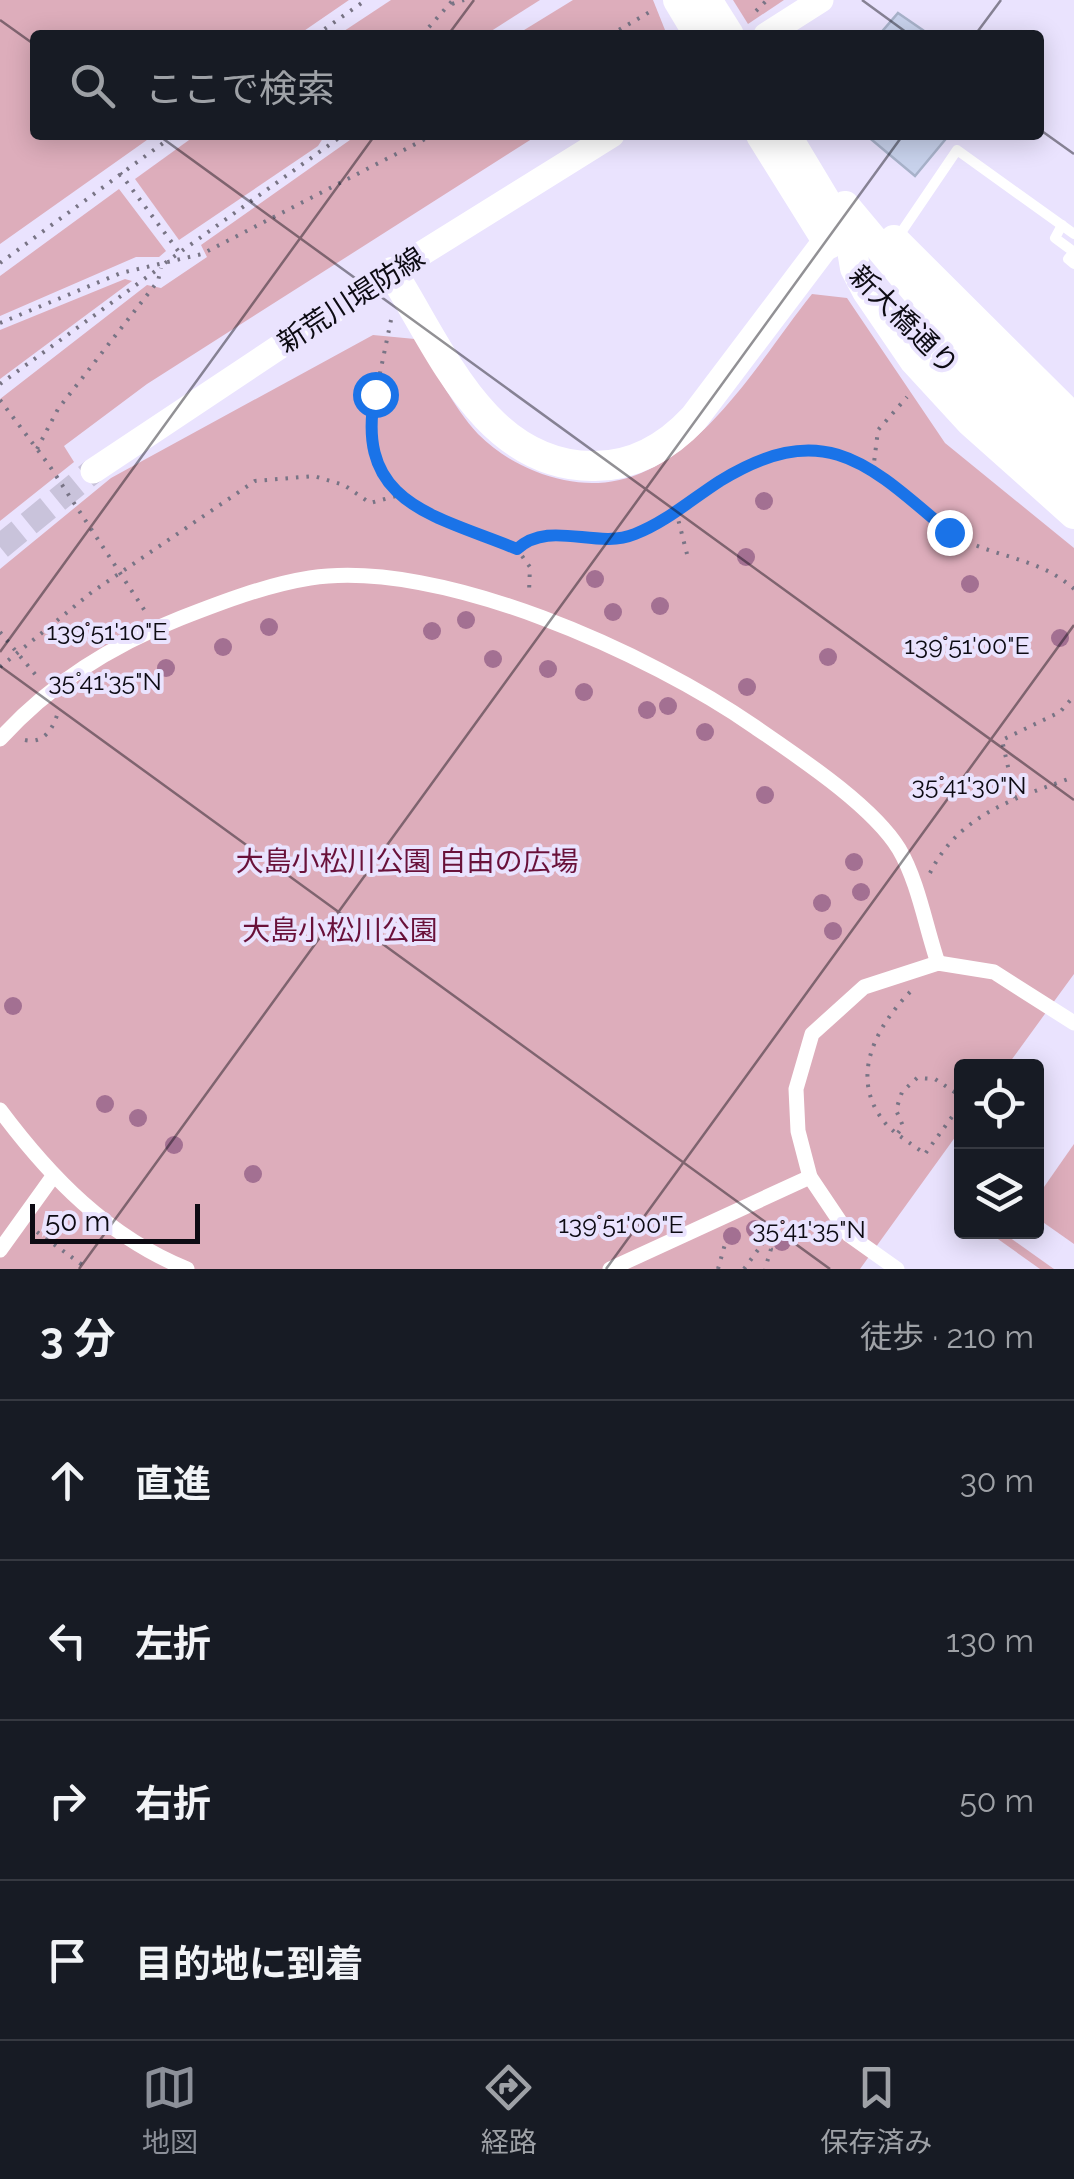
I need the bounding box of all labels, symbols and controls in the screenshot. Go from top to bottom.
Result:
search box [30,30,1044,140]
icon: search [65,58,120,113]
text: ここで検索 [145,66,335,111]
street label: 新荒川堤防線 [272,240,430,360]
street label: 新大橋通り [843,259,965,381]
route start [353,372,399,418]
route end [927,510,973,556]
text: 139°51'10"E [46,616,168,646]
text: 139°51'00"E [904,630,1030,660]
text: 35°41'35"N [48,666,162,696]
text: 35°41'30"N [911,770,1027,800]
park label: 大島小松川公園 自由の広場 [235,845,579,878]
park label: 大島小松川公園 [242,914,438,947]
map controls [954,1059,1044,1239]
button: locate [954,1059,1044,1149]
button: layers [954,1149,1044,1239]
scale bar [30,1199,200,1244]
text: 50 m [45,1205,110,1238]
text: 139°51'00"E [558,1209,684,1239]
text: 35°41'35"N [752,1214,866,1244]
text: 3 分 [40,1314,116,1363]
text: 徒歩 · 210 m [860,1318,1034,1355]
icon: ahead [40,1453,95,1508]
text: 直進 [135,1461,211,1506]
text: 30 m [960,1462,1034,1499]
icon: left [40,1613,95,1668]
text: 左折 [135,1621,211,1666]
text: 130 m [946,1622,1034,1659]
icon: right [40,1773,95,1828]
text: 右折 [135,1781,211,1826]
text: 50 m [959,1782,1034,1819]
icon: arrive [40,1933,95,1988]
text: 目的地に到着 [135,1941,363,1986]
tab: 地図 [142,2060,198,2160]
tab: 経路 [481,2060,537,2160]
tab: 保存済み [820,2060,932,2160]

